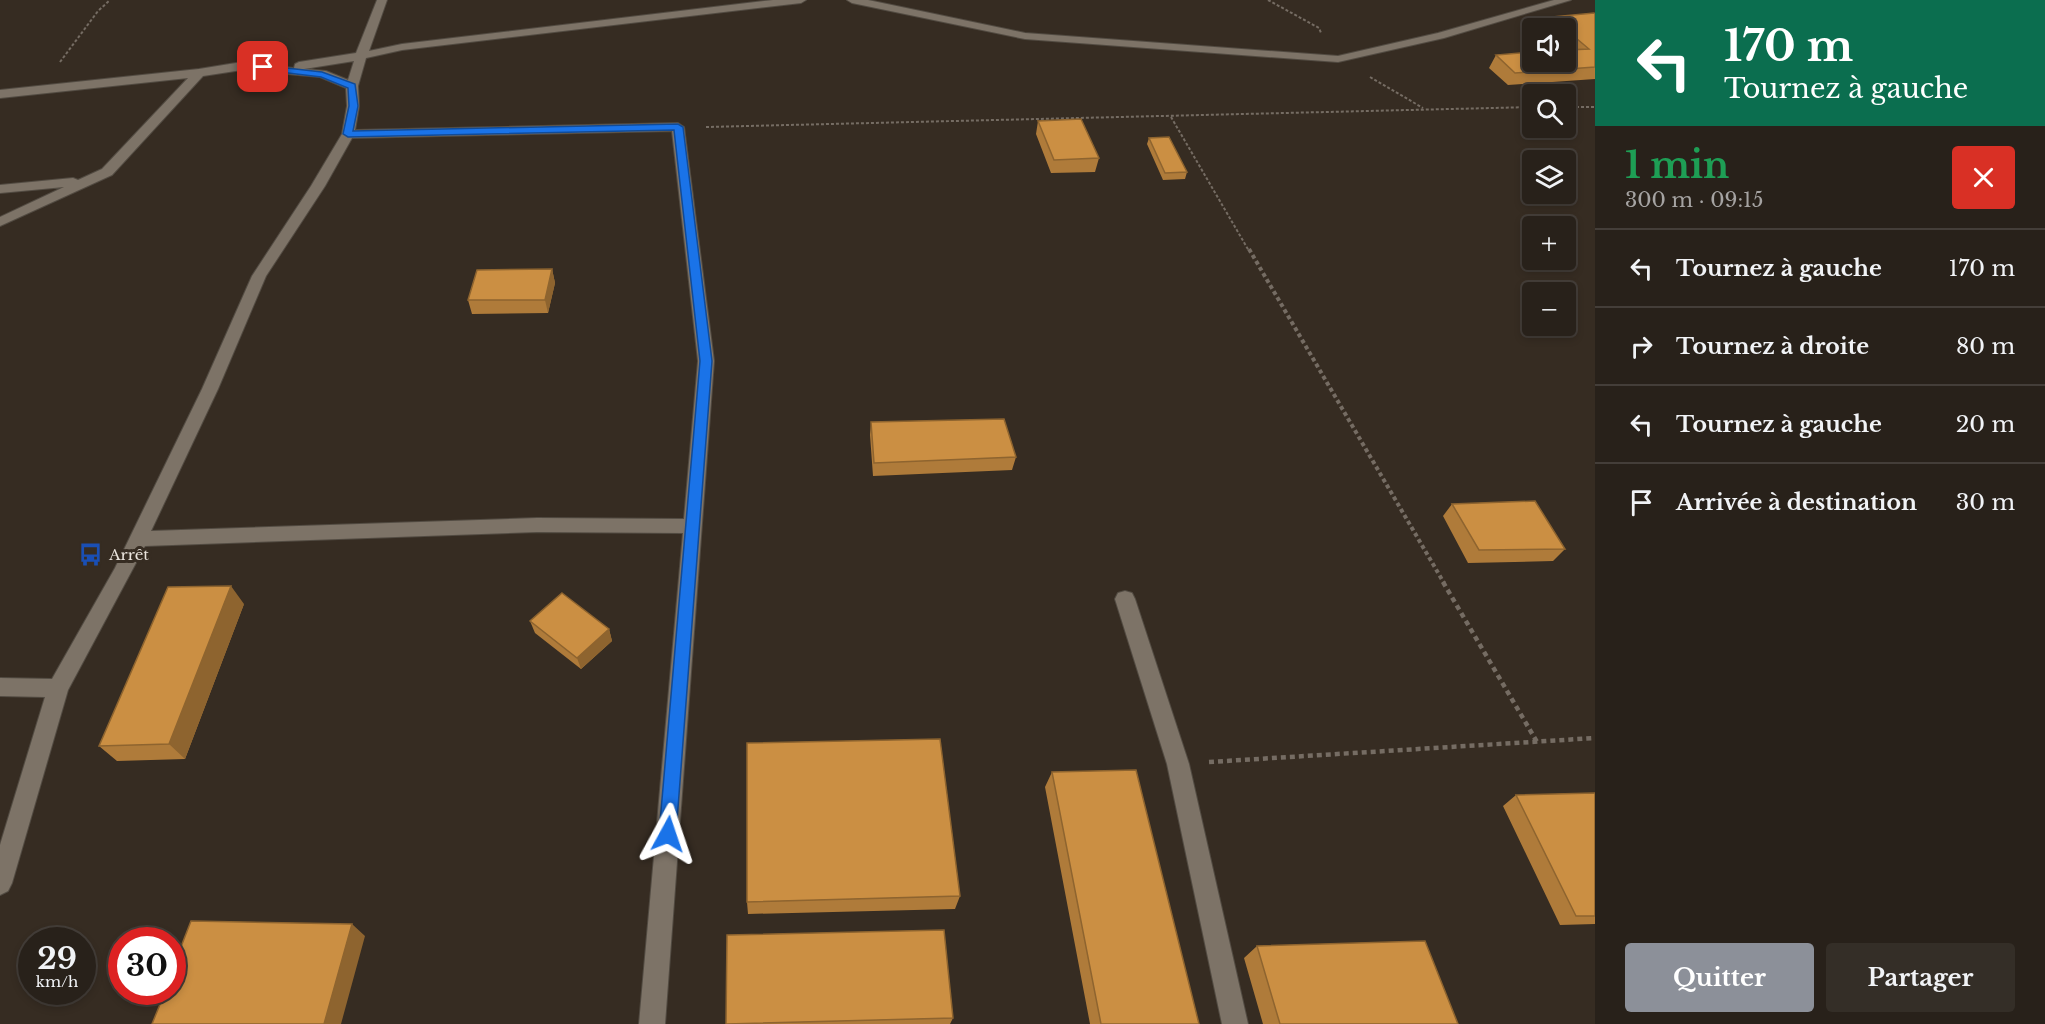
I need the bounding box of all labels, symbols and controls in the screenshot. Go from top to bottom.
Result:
map controls [1522,18,1576,336]
button: sound [1522,18,1576,72]
text: 170 m [1724,20,1853,72]
icon: left [1625,24,1703,102]
pin [237,41,288,92]
icon: arrive [246,50,279,83]
text: Tournez à gauche [1724,72,1968,105]
button: search [1522,84,1576,138]
text: 1 min [1625,143,1729,188]
button: close [1952,146,2015,209]
button: layers [1522,150,1576,204]
text: 300 m · 09:15 [1625,188,1763,212]
button: + [1522,216,1576,270]
icon: left [1625,252,1658,285]
text: Tournez à gauche [1676,255,1882,282]
text: 170 m [1949,255,2015,282]
button: − [1522,282,1576,336]
icon: right [1625,330,1658,363]
text: Tournez à droite [1676,333,1869,360]
text: 80 m [1956,333,2015,360]
icon: left [1625,408,1658,441]
text: Tournez à gauche [1676,411,1882,438]
text: 20 m [1956,411,2015,438]
icon: arrive [1625,486,1658,519]
text: Arrivée à destination [1676,489,1917,516]
text: 30 m [1956,489,2015,516]
bus stop icon: Arrêt [78,541,104,567]
place label: Arrêt [108,545,149,564]
position arrow [636,802,700,866]
speed limit sign: 30 [108,927,186,1005]
text: 29 [37,940,77,977]
button: Quitter [1625,943,1814,1012]
button: Partager [1826,943,2015,1012]
text: km/h [36,972,78,991]

